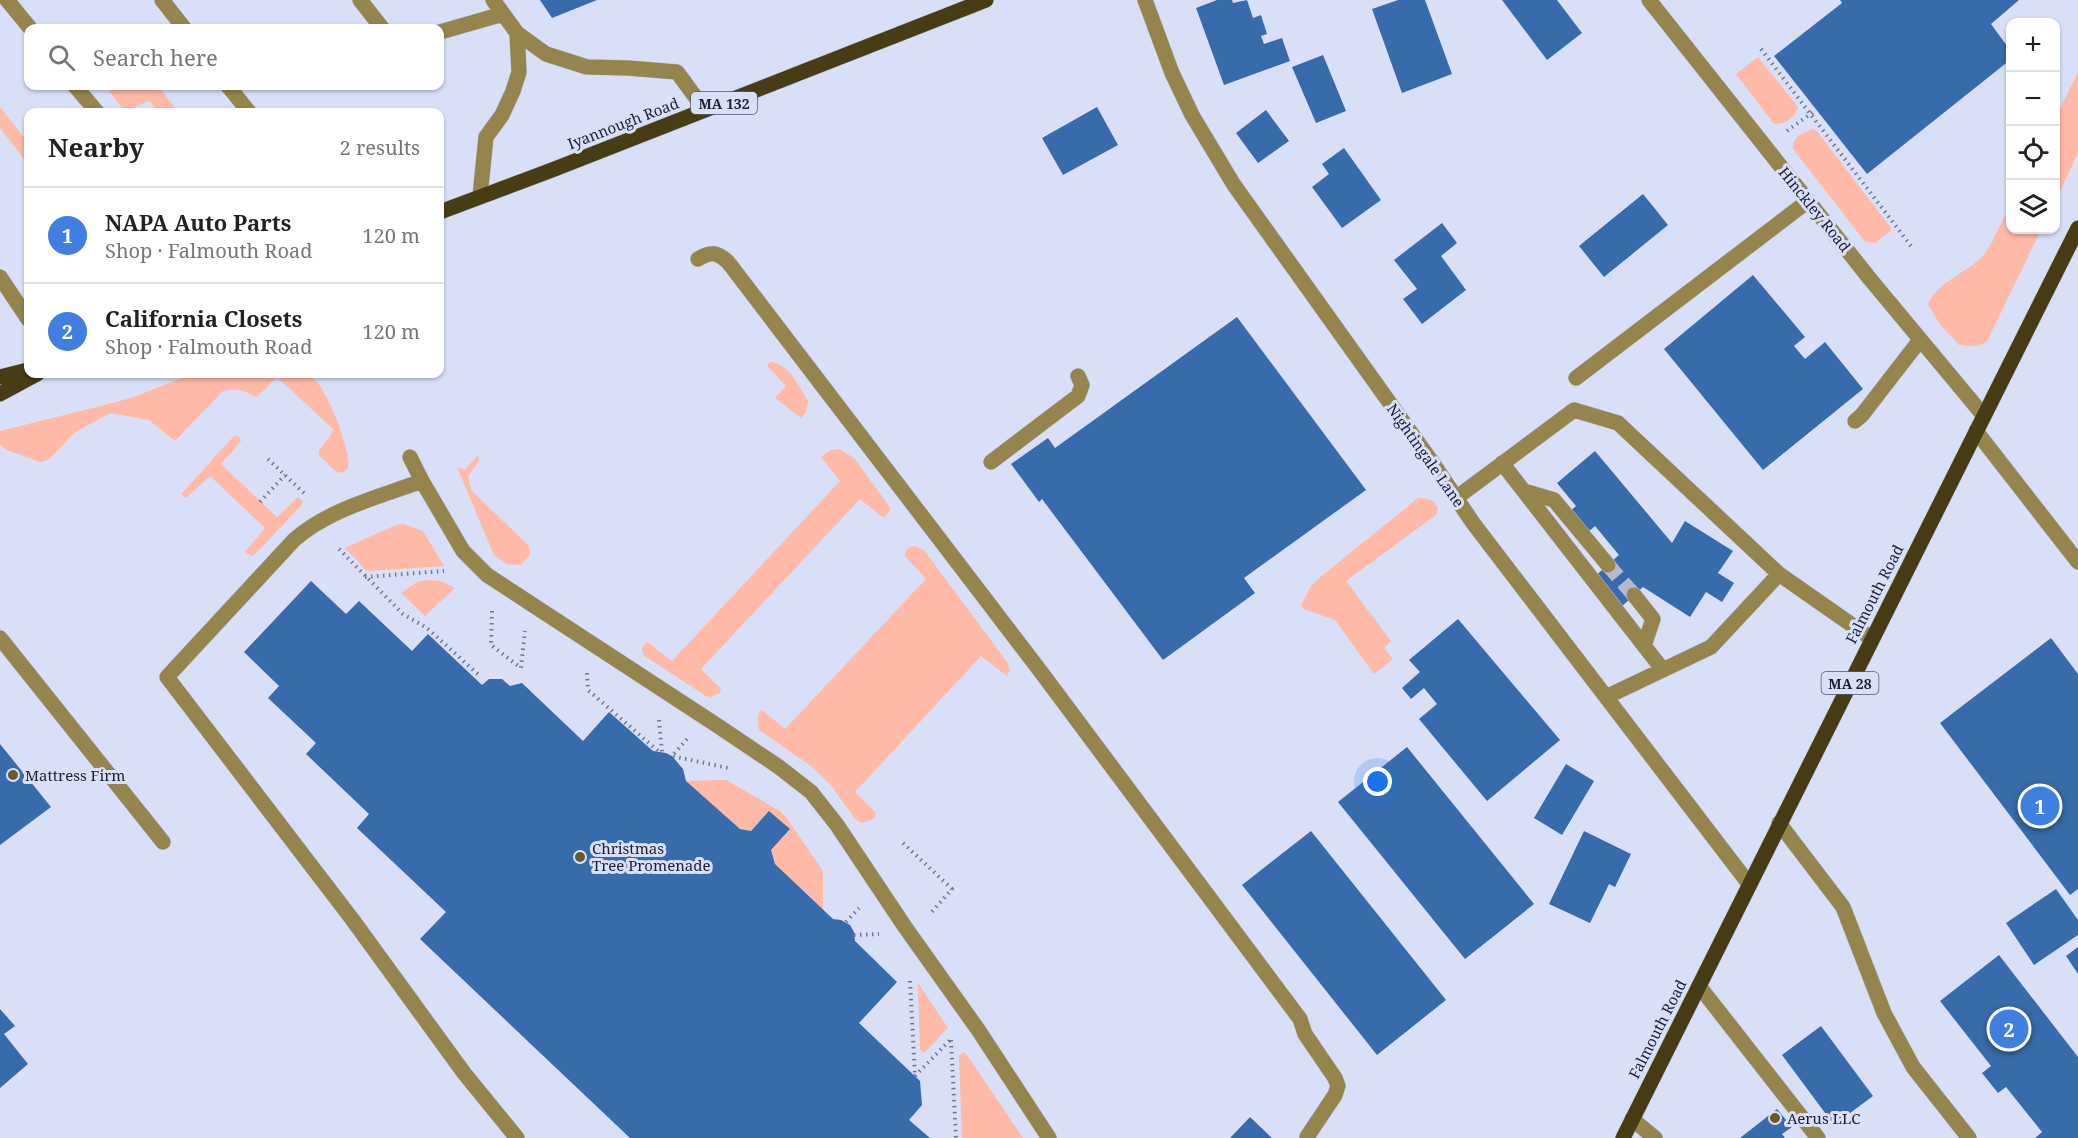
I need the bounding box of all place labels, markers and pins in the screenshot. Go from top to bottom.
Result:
place label: Mattress Firm [25,765,126,785]
marker: Mattress Firm [6,768,20,782]
pin: 1 [2020,784,2060,828]
place label: Christmas Tree Promenade [592,838,711,875]
marker: Christmas Tree Promenade [573,850,587,864]
pin: 2 [1990,1006,2028,1052]
place label: Aerus LLC [1787,1108,1860,1128]
marker: Aerus LLC [1768,1111,1782,1125]

